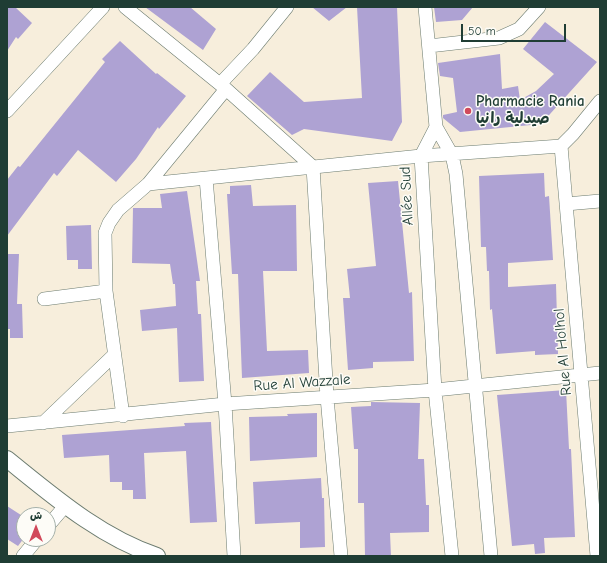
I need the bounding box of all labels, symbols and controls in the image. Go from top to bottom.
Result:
scale bar [463,16,568,42]
text: 50 m [468,24,496,38]
place label: Pharmacie Rania صيدلية رانيا [476,93,585,128]
marker: Pharmacie Rania صيدلية رانيا [463,106,473,116]
street label: Allée Sud [396,166,418,226]
street label: Rue Al Holhol [550,308,576,396]
street label: Rue Al Wazzale [253,371,351,395]
north arrow [16,507,56,547]
text: ش [30,509,42,522]

